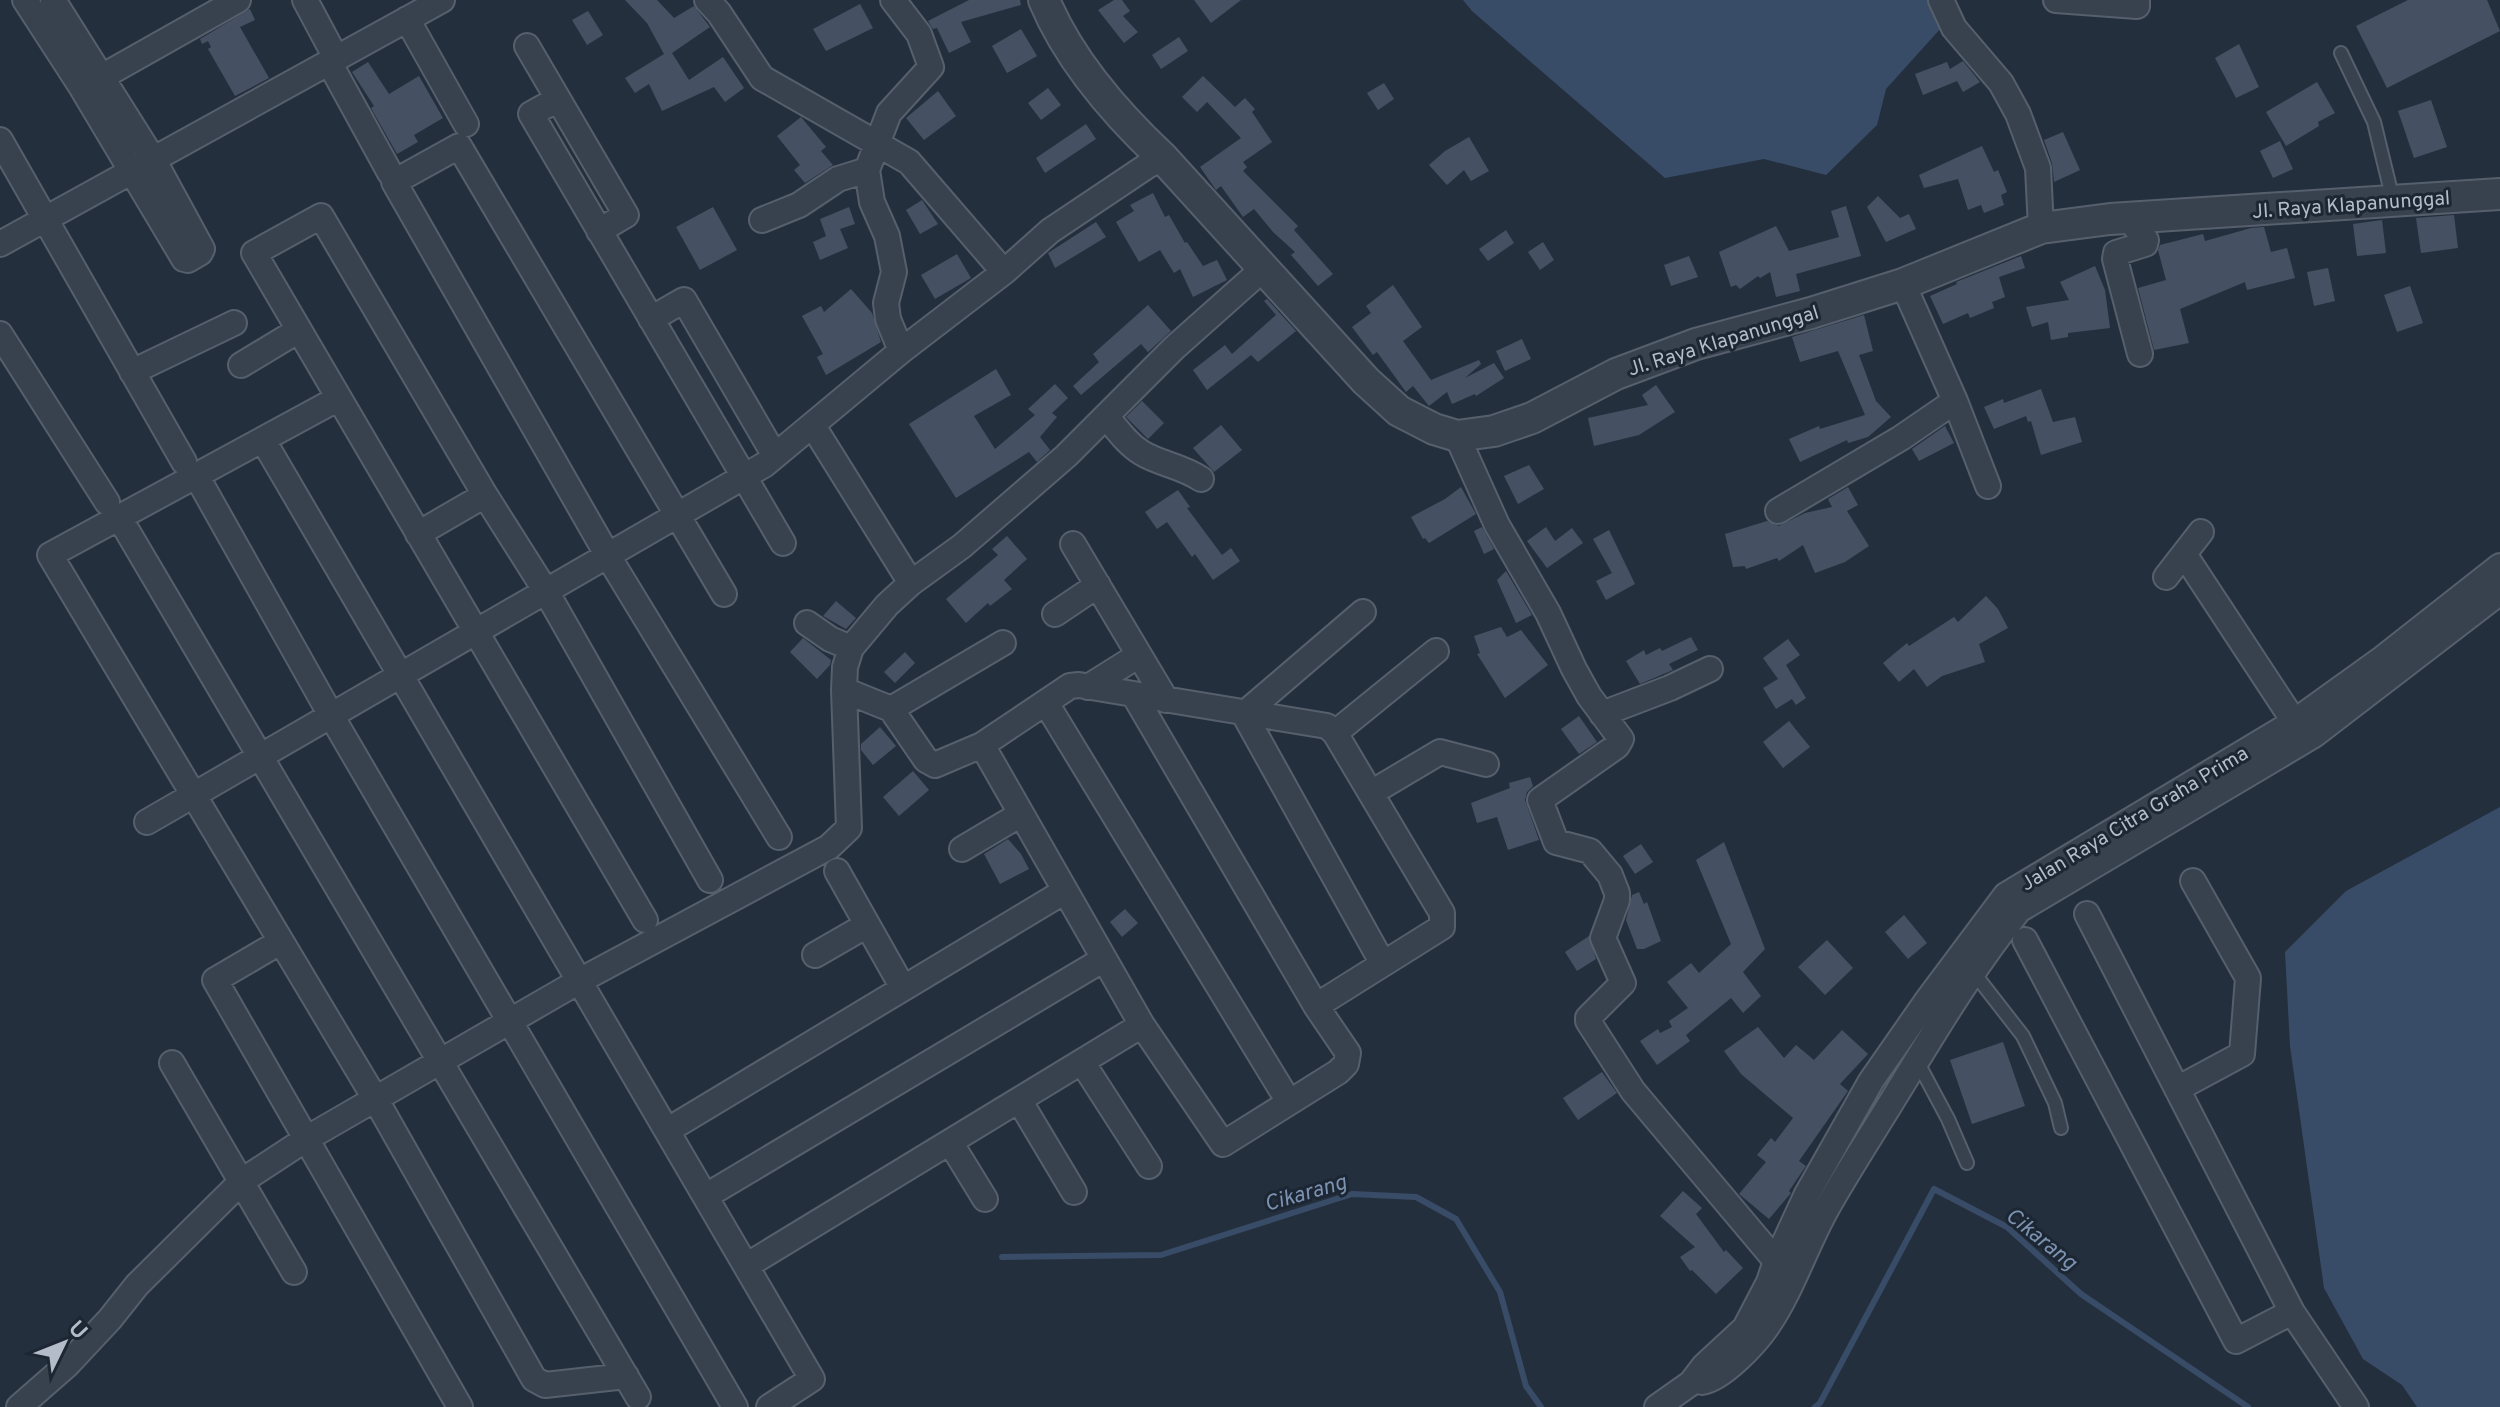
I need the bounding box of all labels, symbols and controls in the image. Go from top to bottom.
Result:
street label: Jl. Raya Klapanunggal [2251,186,2451,226]
street label: Jl. Raya Klapanunggal [1625,300,1822,383]
street label: Jalan Raya Citra Graha Prima [2016,741,2254,898]
water label: Cikarang [1261,1170,1351,1219]
water label: Cikarang [1999,1203,2082,1278]
north arrow [24,1303,104,1383]
text: U [62,1316,92,1346]

